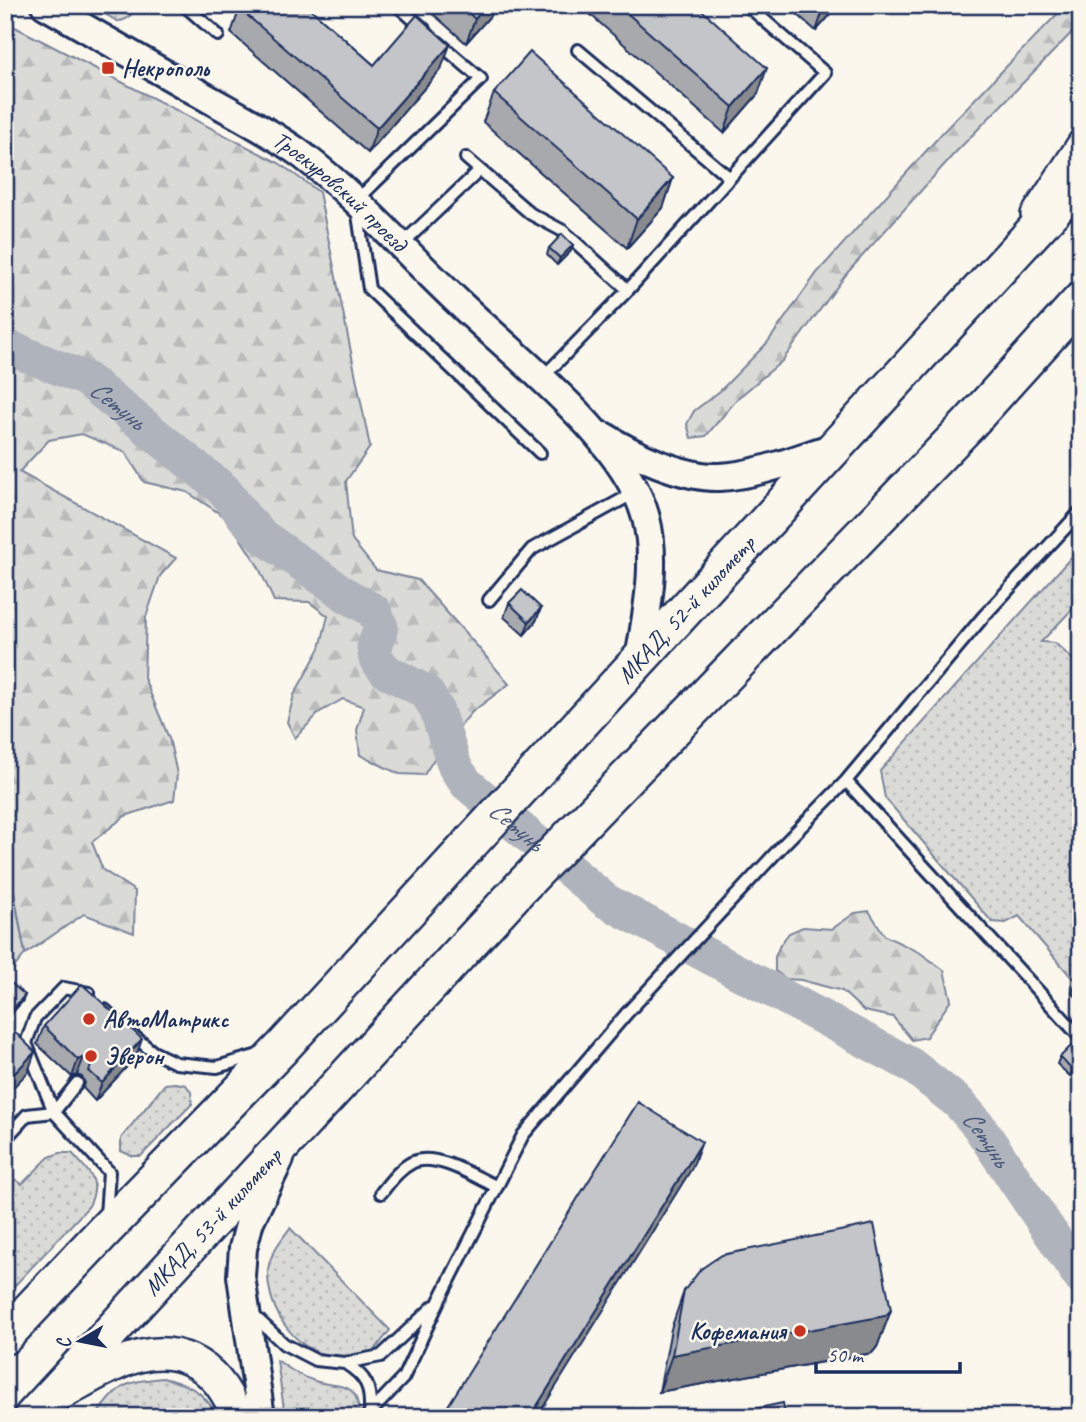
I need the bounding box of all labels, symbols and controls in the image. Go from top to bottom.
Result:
place label: Некрополь [122,53,211,83]
marker: Некрополь [100,60,116,76]
street label: Троекуровский проезд [267,124,415,260]
water label: Сетунь [83,372,154,438]
street label: МКАД, 52-й километр [610,528,763,689]
water label: Сетунь [482,793,553,860]
place label: АвтоМатрикс [103,1004,230,1034]
marker: АвтоМатрикс [81,1011,97,1027]
place label: Эверон [105,1041,166,1071]
marker: Эверон [83,1048,99,1064]
water label: Сетунь [955,1102,1019,1175]
street label: МКАД, 53-й километр [137,1140,289,1302]
north arrow [46,1306,116,1376]
place label: Кофемания [690,1316,788,1346]
marker: Кофемания [792,1323,808,1339]
scale bar [816,1331,960,1375]
text: С [51,1334,77,1350]
text: 50 m [827,1342,865,1368]

